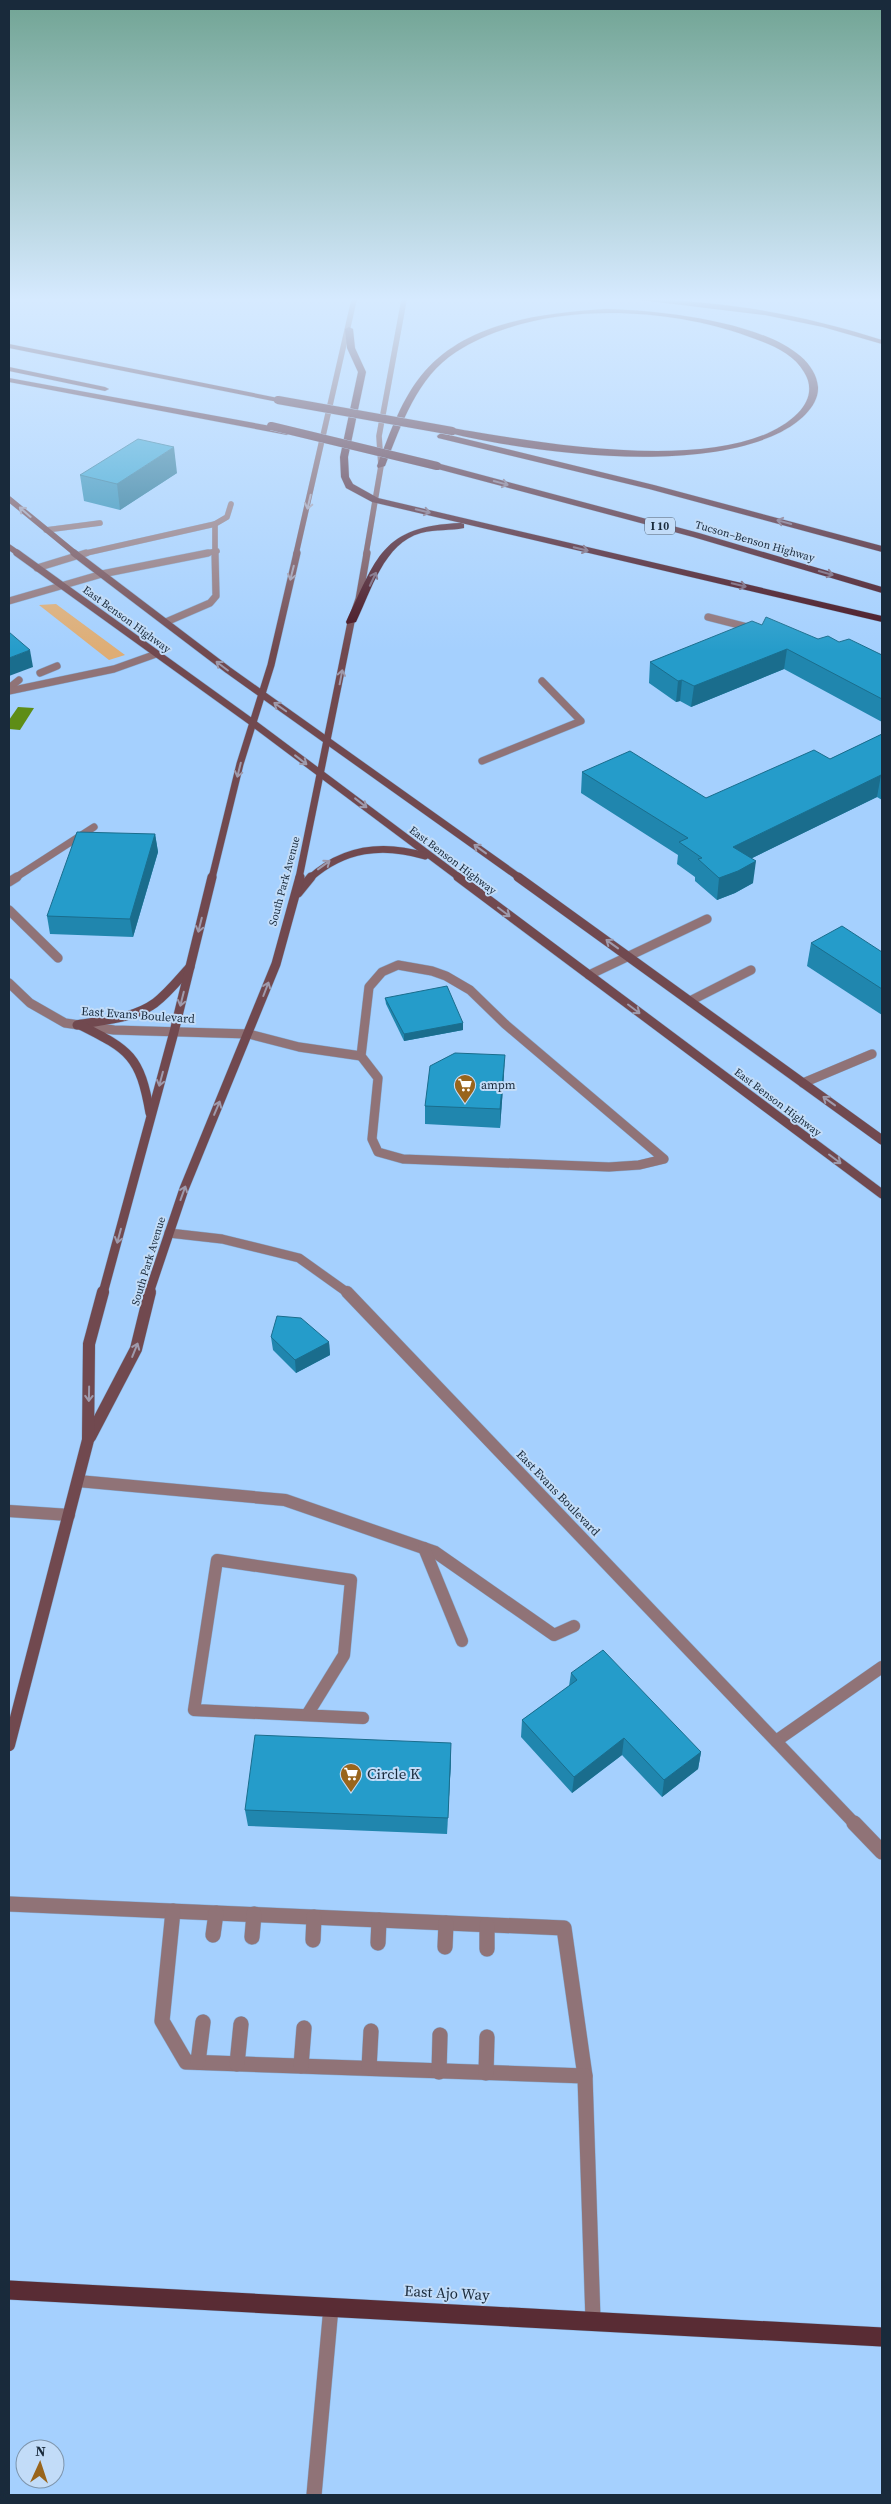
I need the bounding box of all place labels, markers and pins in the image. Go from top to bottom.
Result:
supermarket icon: ampm [453,1073,477,1104]
place label: ampm [481,1077,516,1093]
supermarket icon: Circle K [339,1762,363,1793]
place label: Circle K [367,1763,420,1784]

